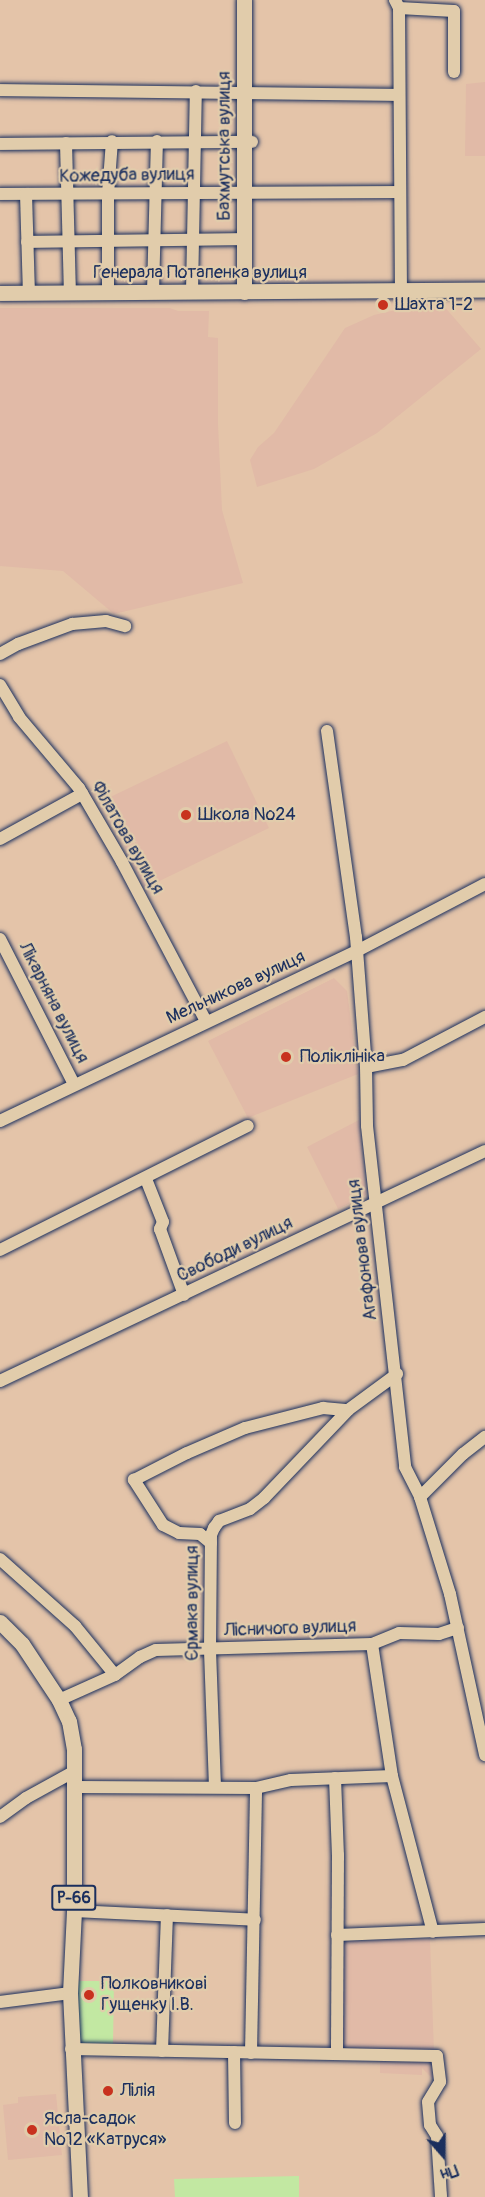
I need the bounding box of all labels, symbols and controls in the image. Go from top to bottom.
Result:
street label: Бахмутська вулиця [214,71,236,221]
street label: Кожедуба вулиця [59,164,195,188]
street label: Генерала Потапенка вулиця [93,262,307,284]
place label: Шахта 1-2 [395,294,473,316]
marker: Шахта 1-2 [376,298,390,312]
street label: Філатова вулиця [86,778,168,898]
place label: Школа №24 [198,804,296,826]
marker: Школа №24 [179,808,193,822]
street label: Лікарняна вулиця [13,939,93,1067]
street label: Мельникова вулиця [163,946,309,1030]
place label: Поліклініка [300,1046,385,1068]
marker: Поліклініка [277,1048,295,1066]
street label: Агафонова вулиця [344,1178,382,1322]
street label: Свободи вулиця [174,1213,296,1287]
street label: Єрмака вулиця [182,1546,204,1660]
street label: Лісничого вулиця [223,1616,357,1642]
road number: Р-66 [50,1885,98,1911]
place label: Полковникові Гущенку І.В. [101,1974,207,2016]
marker: Полковникові Гущенку І.В. [82,1988,96,2002]
place label: Лілія [120,2080,155,2102]
marker: Лілія [101,2084,115,2098]
place label: Ясла-садок №12 «Катруся» [44,2109,166,2152]
marker: Ясла-садок №12 «Катруся» [25,2123,39,2137]
north arrow [413,2125,473,2185]
text: Пн [437,2160,461,2184]

